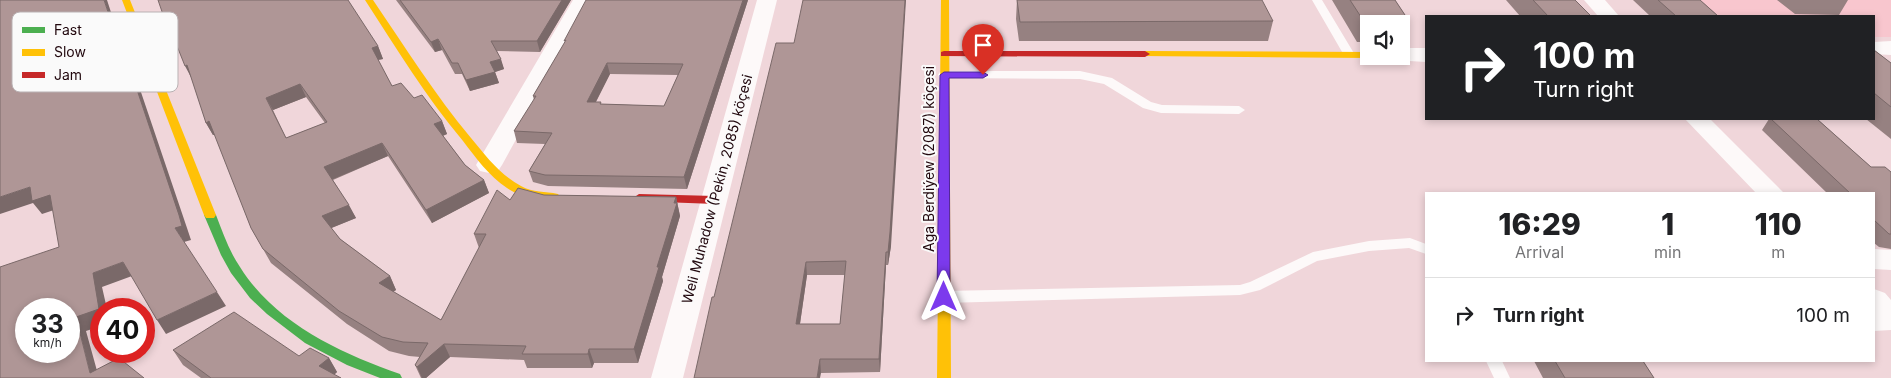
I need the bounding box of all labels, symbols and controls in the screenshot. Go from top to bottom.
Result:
legend [12,12,178,92]
map controls [1360,15,1410,65]
button: sound [1360,15,1410,65]
text: Fast [54,21,82,38]
pin [962,24,1004,75]
icon: arrive [969,31,997,59]
text: 100 m [1533,34,1636,76]
icon: right [1450,35,1515,100]
text: Slow [54,43,86,60]
text: Jam [54,66,82,83]
street label: Aga Berdiýew (2087) köçesi [920,66,937,252]
street label: Weli Muhadow (Pekin, 2085) köçesi [678,72,755,305]
text: Turn right [1533,76,1634,102]
text: 16:29 [1498,206,1581,242]
text: 1 [1661,206,1674,242]
text: 110 [1755,206,1802,242]
text: Arrival [1515,242,1564,262]
text: min [1654,242,1681,262]
text: m [1771,242,1785,262]
position arrow [917,270,969,322]
speed limit sign: 40 [90,298,155,363]
icon: right [1450,301,1478,329]
text: Turn right [1493,304,1584,327]
text: 100 m [1796,304,1850,327]
text: 33 [31,309,64,339]
text: km/h [33,335,62,350]

